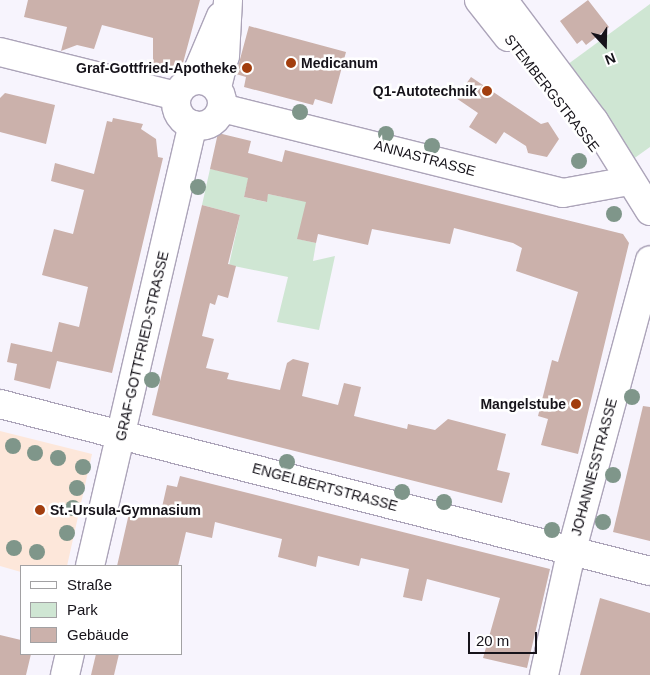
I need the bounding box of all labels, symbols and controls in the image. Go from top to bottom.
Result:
north arrow [580,20,630,70]
street label: STEMBERGSTRASSE [501,31,603,155]
text: N [603,50,618,68]
place label: Medicanum [301,55,378,71]
marker: Medicanum [285,57,297,69]
place label: Graf-Gottfried-Apotheke [76,60,237,76]
marker: Graf-Gottfried-Apotheke [241,62,253,74]
place label: Q1-Autotechnik [373,83,477,99]
marker: Q1-Autotechnik [481,85,493,97]
street label: ANNASTRASSE [372,136,478,180]
street label: GRAF-GOTTFRIED-STRASSE [112,249,172,443]
place label: Mangelstube [480,396,566,412]
street label: JOHANNESSTRASSE [568,396,620,538]
marker: Mangelstube [570,398,582,410]
street label: ENGELBERTSTRASSE [250,459,400,515]
place label: St.-Ursula-Gymnasium [50,502,201,518]
marker: St.-Ursula-Gymnasium [34,504,46,516]
legend [20,565,182,655]
text: Straße [67,576,112,593]
text: Park [67,601,98,618]
scale bar [470,622,539,654]
text: Gebäude [67,626,129,643]
text: 20 m [476,632,509,649]

